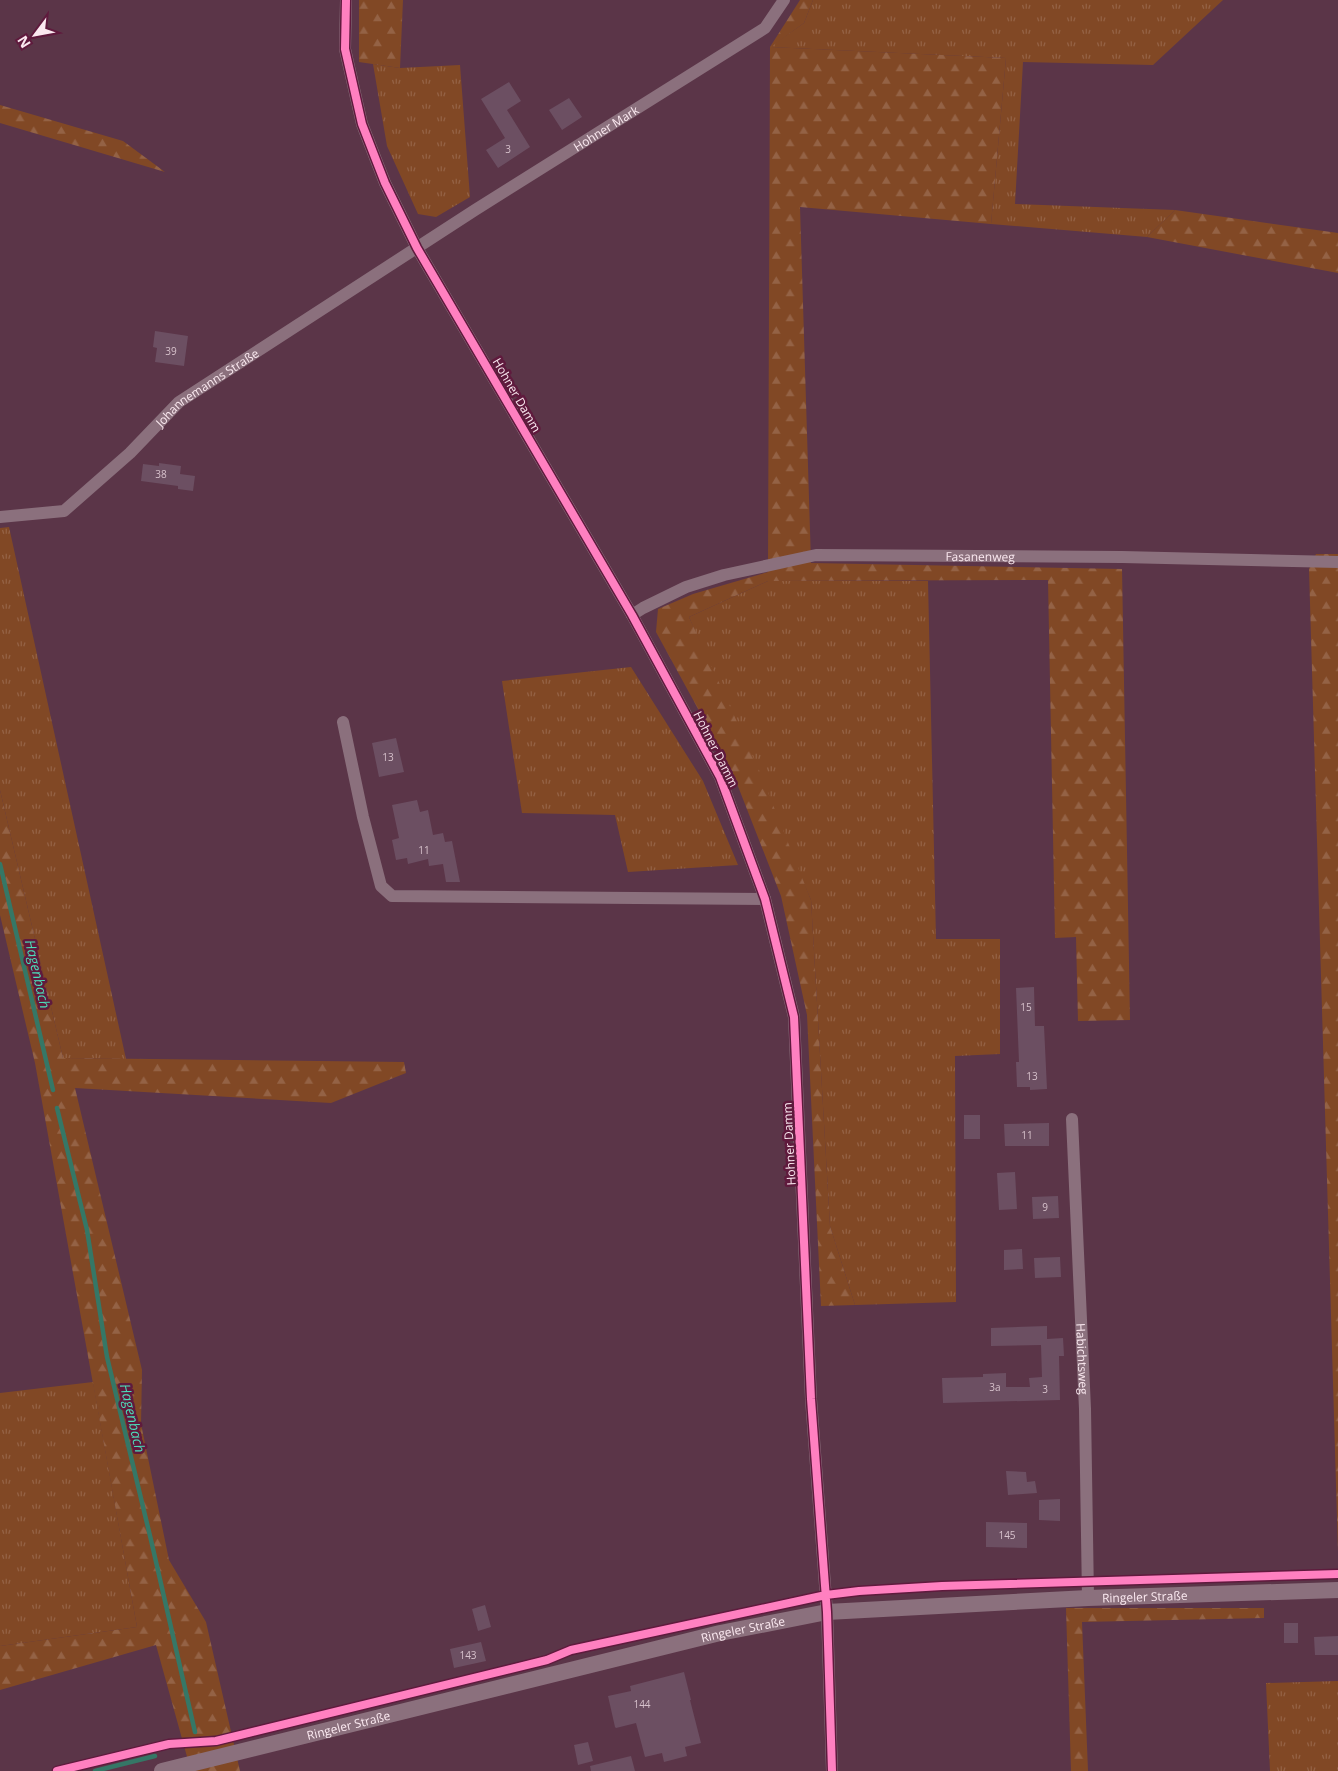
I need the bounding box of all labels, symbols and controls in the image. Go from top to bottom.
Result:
north arrow [10,10,60,60]
text: N [12,32,35,52]
street label: Hohner Mark [570,101,642,155]
house number: 3 [505,142,511,156]
street label: Johannemanns Straße [151,344,262,431]
house number: 39 [165,344,177,358]
street label: Hohner Damm [489,355,545,435]
house number: 38 [155,467,167,481]
street label: Fasanenweg [945,547,1015,565]
street label: Hohner Damm [690,708,742,790]
house number: 13 [382,750,394,764]
house number: 11 [418,843,430,857]
water label: Hagenbach [21,938,55,1010]
house number: 15 [1020,1000,1032,1014]
house number: 13 [1026,1069,1038,1083]
street label: Hohner Damm [778,1102,800,1186]
house number: 11 [1021,1128,1033,1142]
house number: 9 [1042,1200,1048,1214]
street label: Habichtsweg [1073,1323,1093,1395]
house number: 3a [989,1380,1001,1394]
water label: Hagenbach [116,1382,150,1454]
house number: 3 [1042,1382,1048,1396]
house number: 145 [998,1528,1016,1542]
street label: Ringeler Straße [1102,1586,1188,1606]
street label: Ringeler Straße [699,1612,787,1646]
house number: 143 [459,1648,477,1662]
house number: 144 [633,1697,651,1711]
street label: Ringeler Straße [305,1706,392,1743]

